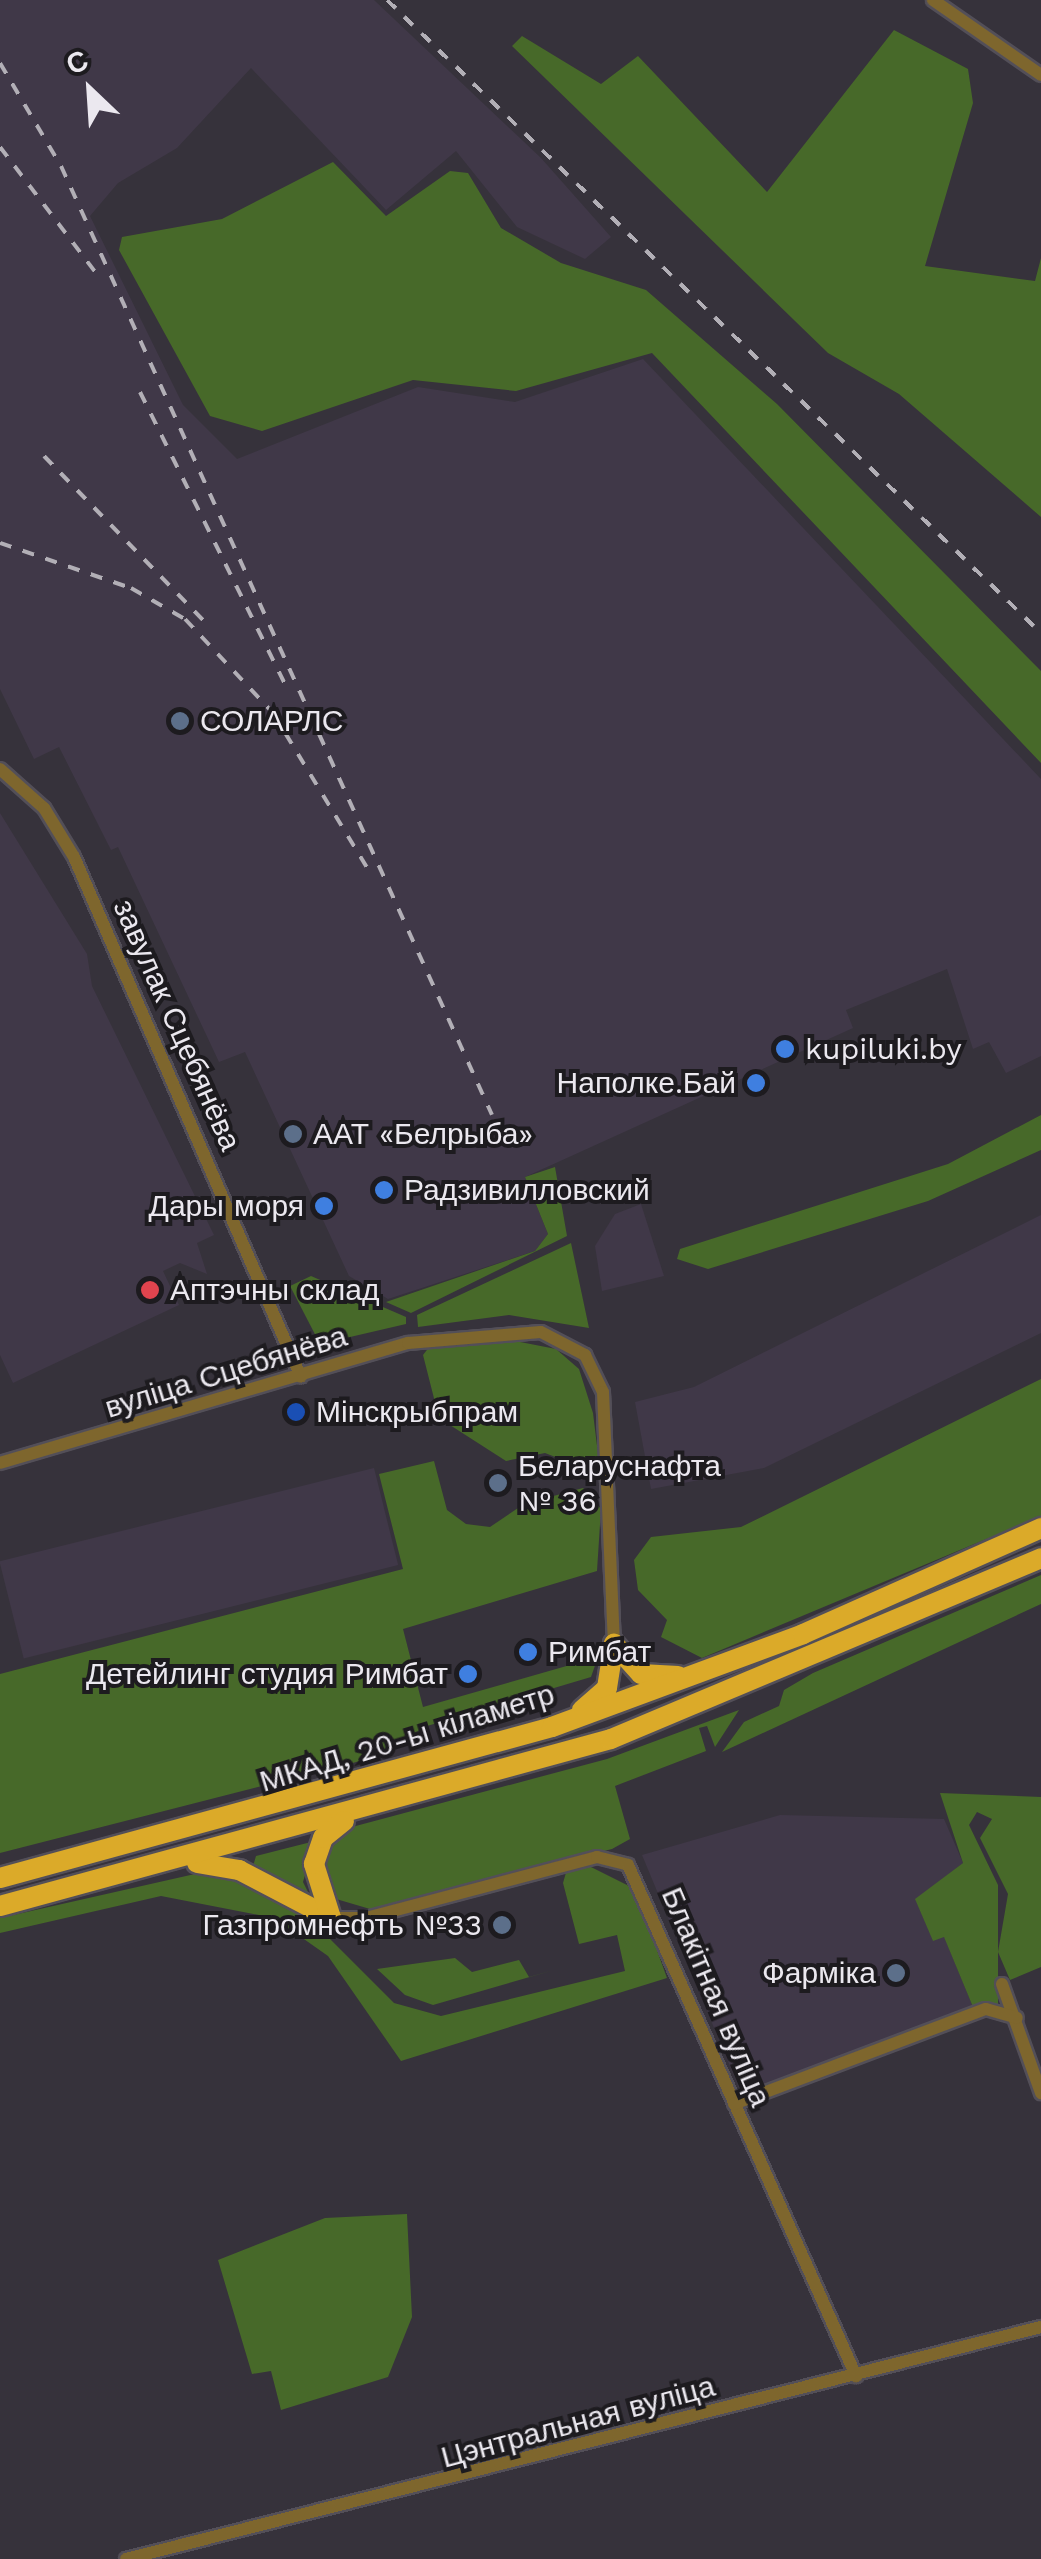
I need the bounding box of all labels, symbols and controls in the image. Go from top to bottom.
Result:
north arrow [40,40,140,140]
text: С [61,43,93,82]
place label: СОЛАРЛС [200,703,343,739]
marker: СОЛАРЛС [169,710,191,732]
street label: завулак Сцебянёва [105,894,249,1156]
place label: kupiluki.by [805,1031,962,1067]
marker: kupiluki.by [774,1038,796,1060]
place label: Наполке.Бай [557,1065,736,1101]
marker: Наполке.Бай [745,1072,767,1094]
place label: ААТ «Белрыба» [313,1116,533,1152]
marker: ААТ «Белрыба» [282,1123,304,1145]
place label: Радзивилловский [404,1172,650,1208]
marker: Радзивилловский [373,1179,395,1201]
place label: Дары моря [149,1188,304,1224]
marker: Дары моря [313,1195,335,1217]
place label: Аптэчны склад [170,1272,379,1308]
marker: Аптэчны склад [139,1279,161,1301]
street label: вуліца Сцебянёва [101,1318,351,1426]
place label: Мінскрыбпрам [316,1394,518,1430]
marker: Мінскрыбпрам [285,1401,307,1423]
place label: Беларуснафта № 36 [518,1448,721,1518]
marker: Беларуснафта № 36 [487,1472,509,1494]
place label: Римбат [548,1634,651,1670]
marker: Римбат [517,1641,539,1663]
place label: Детейлинг студия Римбат [86,1656,448,1692]
marker: Детейлинг студия Римбат [457,1663,479,1685]
street label: МКАД, 20-ы кіламетр [255,1676,559,1800]
street label: Блакітная вуліца [654,1882,778,2112]
place label: Газпромнефть №33 [202,1907,482,1943]
marker: Газпромнефть №33 [491,1914,513,1936]
place label: Фарміка [762,1955,876,1991]
marker: Фарміка [885,1962,907,1984]
street label: Цэнтральная вуліца [437,2368,719,2476]

